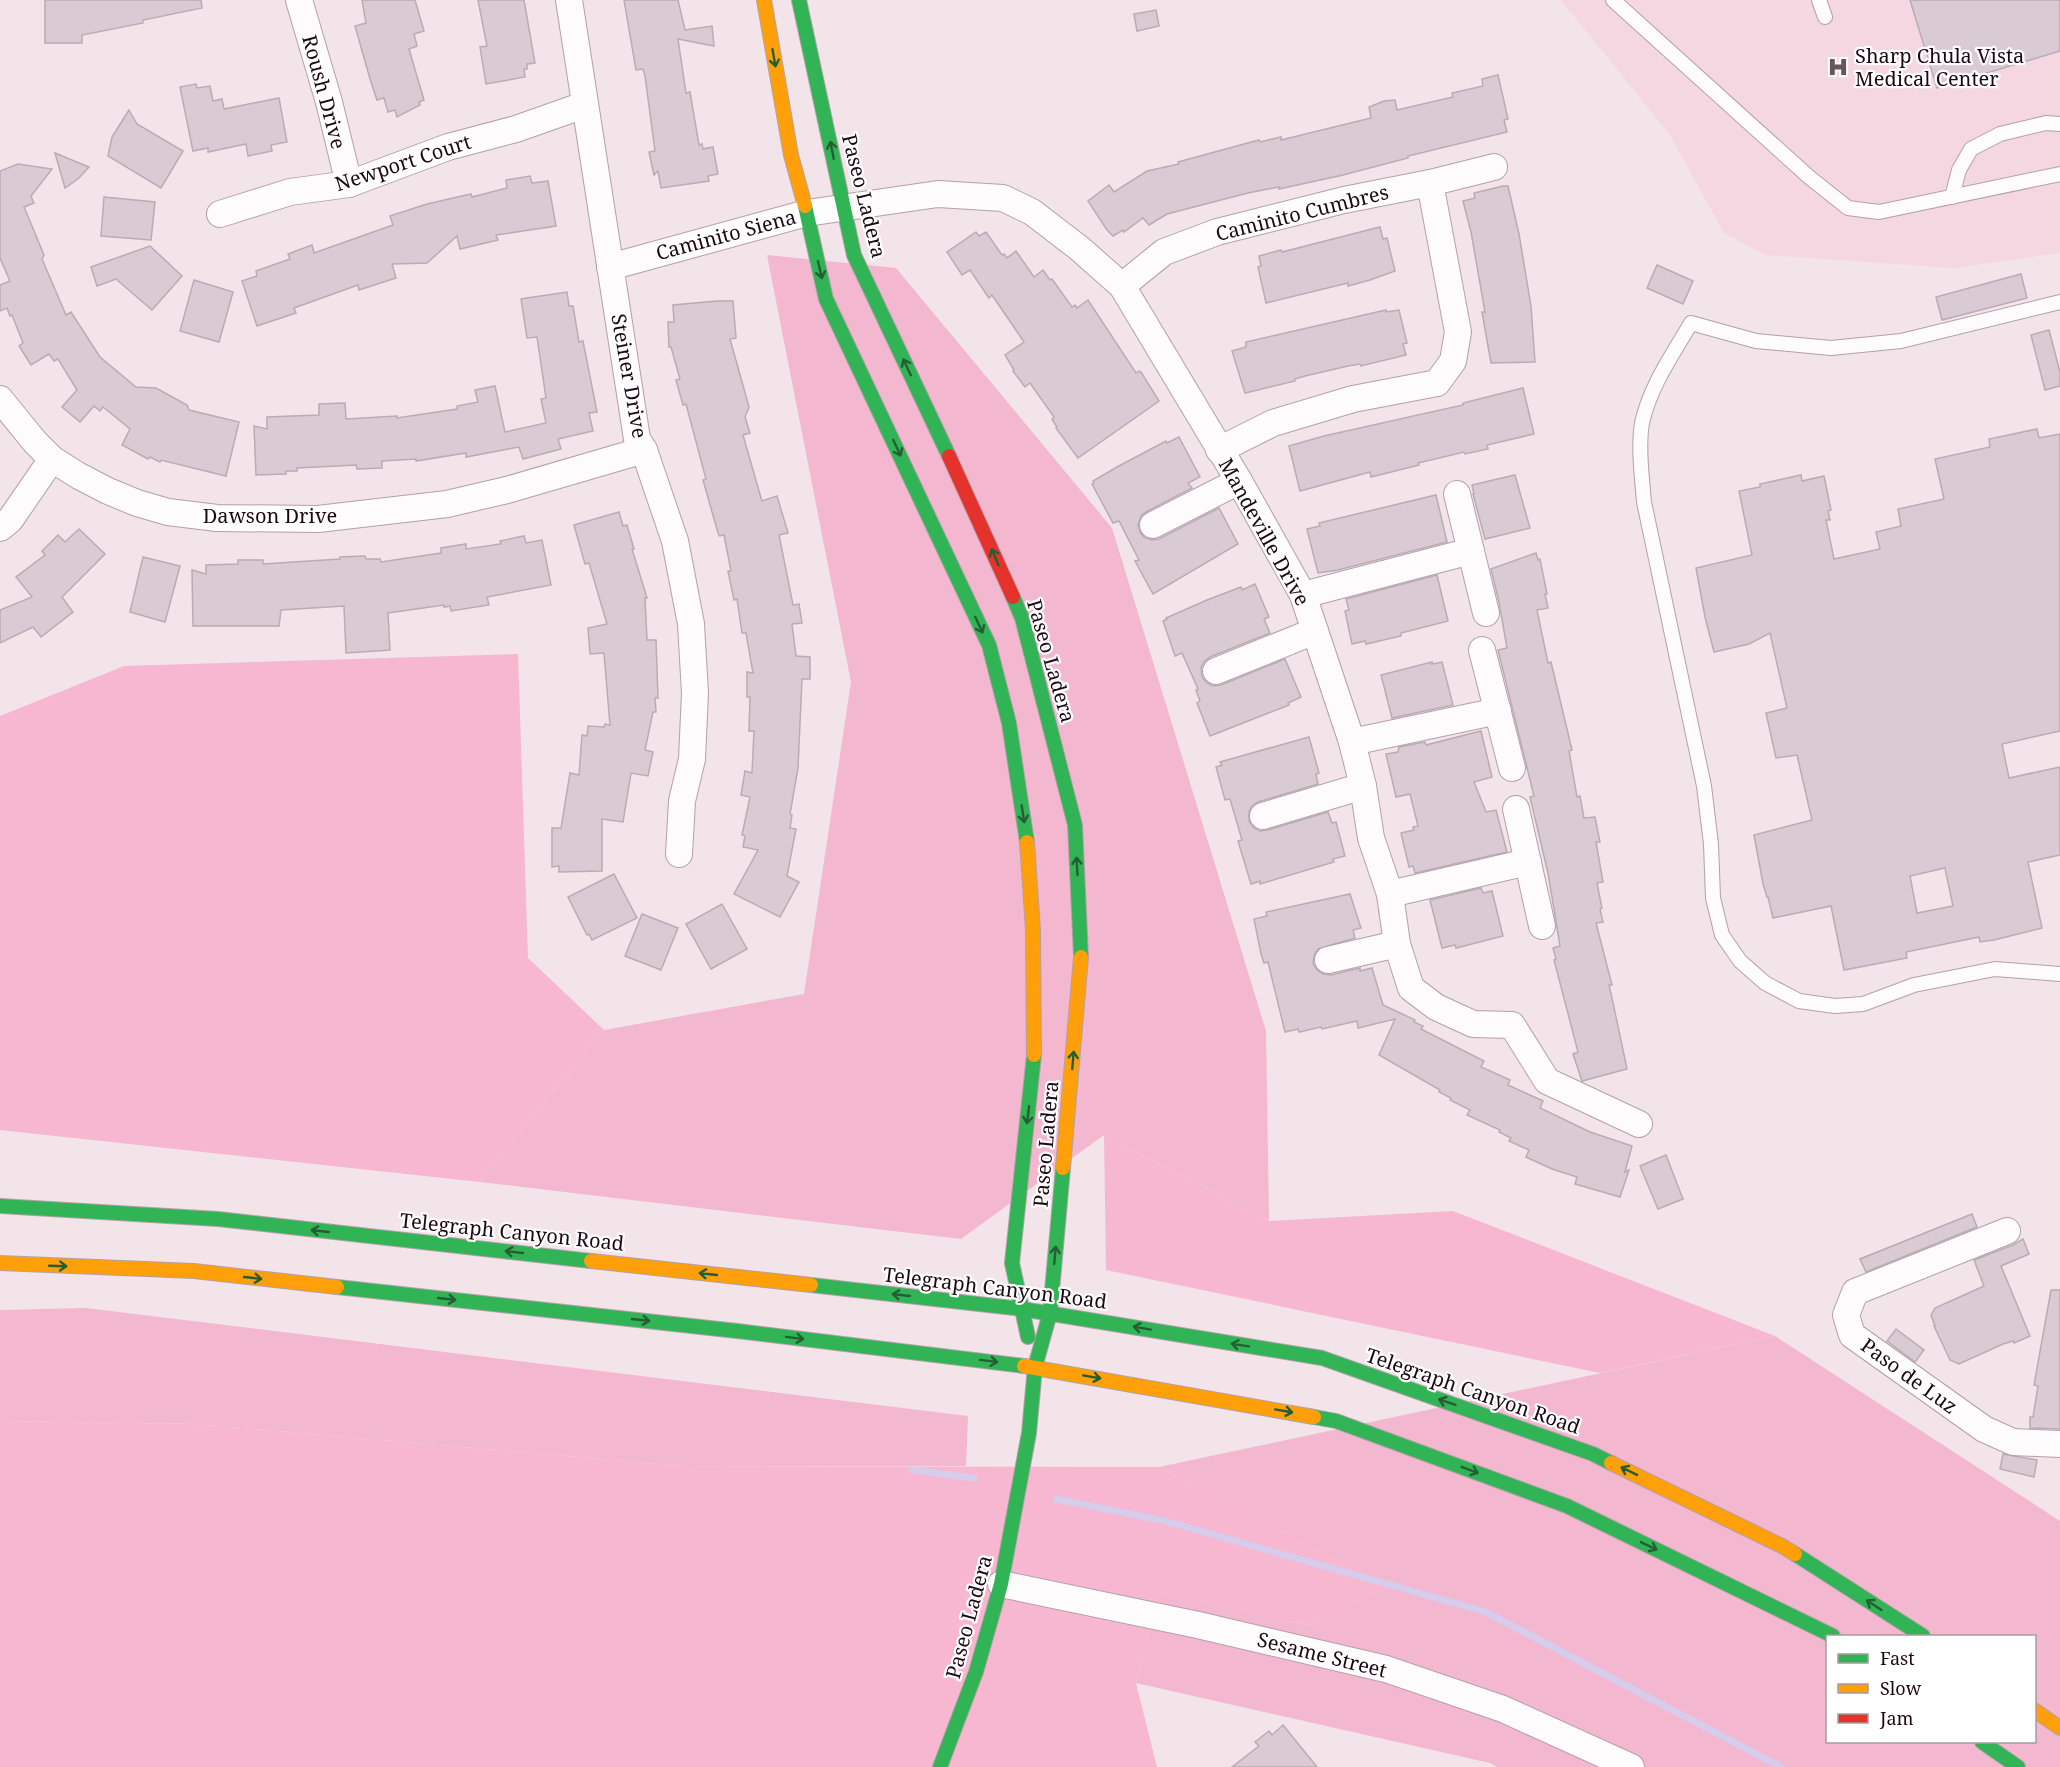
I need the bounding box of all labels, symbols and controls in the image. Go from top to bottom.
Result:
street label: Roush Drive [296,32,353,152]
place label: Sharp Chula Vista Medical Center [1855,42,2024,92]
one-way arrow [769,47,780,67]
hospital icon: Sharp Chula Vista Medical Center [1826,55,1850,79]
street label: Newport Court [331,128,474,197]
street label: Paseo Ladera [836,131,893,261]
one-way arrow [826,140,837,160]
street label: Caminito Cumbres [1213,178,1391,247]
street label: Caminito Siena [653,203,799,266]
one-way arrow [814,260,826,279]
street label: Steiner Drive [605,312,654,440]
one-way arrow [901,358,913,376]
one-way arrow [892,438,904,456]
street label: Mandeville Drive [1213,453,1316,610]
street label: Dawson Drive [203,502,337,529]
one-way arrow [989,549,1001,567]
street label: Paseo Ladera [1021,596,1082,726]
one-way arrow [974,615,986,633]
one-way arrow [1017,804,1028,823]
one-way arrow [1072,856,1083,876]
one-way arrow [1068,1051,1079,1071]
street label: Paseo Ladera [1027,1080,1064,1208]
one-way arrow [1022,1105,1033,1125]
street label: Telegraph Canyon Road [399,1206,625,1257]
one-way arrow [311,1225,330,1236]
one-way arrow [1050,1245,1061,1265]
one-way arrow [504,1246,524,1257]
one-way arrow [48,1260,68,1271]
street label: Telegraph Canyon Road [882,1260,1108,1315]
one-way arrow [698,1268,718,1279]
one-way arrow [243,1273,262,1284]
one-way arrow [892,1289,912,1300]
one-way arrow [436,1294,456,1305]
one-way arrow [630,1315,650,1326]
one-way arrow [1133,1323,1152,1334]
street label: Paso de Luz [1856,1332,1963,1420]
one-way arrow [785,1333,805,1344]
one-way arrow [1230,1339,1250,1350]
street label: Telegraph Canyon Road [1362,1341,1584,1440]
one-way arrow [979,1356,998,1367]
one-way arrow [1082,1372,1102,1383]
one-way arrow [1438,1396,1457,1407]
one-way arrow [1274,1406,1293,1417]
one-way arrow [1460,1465,1478,1476]
one-way arrow [1621,1465,1639,1477]
one-way arrow [1640,1540,1658,1552]
street label: Paseo Ladera [939,1552,998,1682]
one-way arrow [1866,1599,1883,1611]
street label: Sesame Street [1255,1625,1390,1684]
legend [1826,1635,2036,1743]
text: Fast [1880,1646,1915,1670]
text: Slow [1880,1676,1922,1700]
text: Jam [1879,1706,1914,1730]

